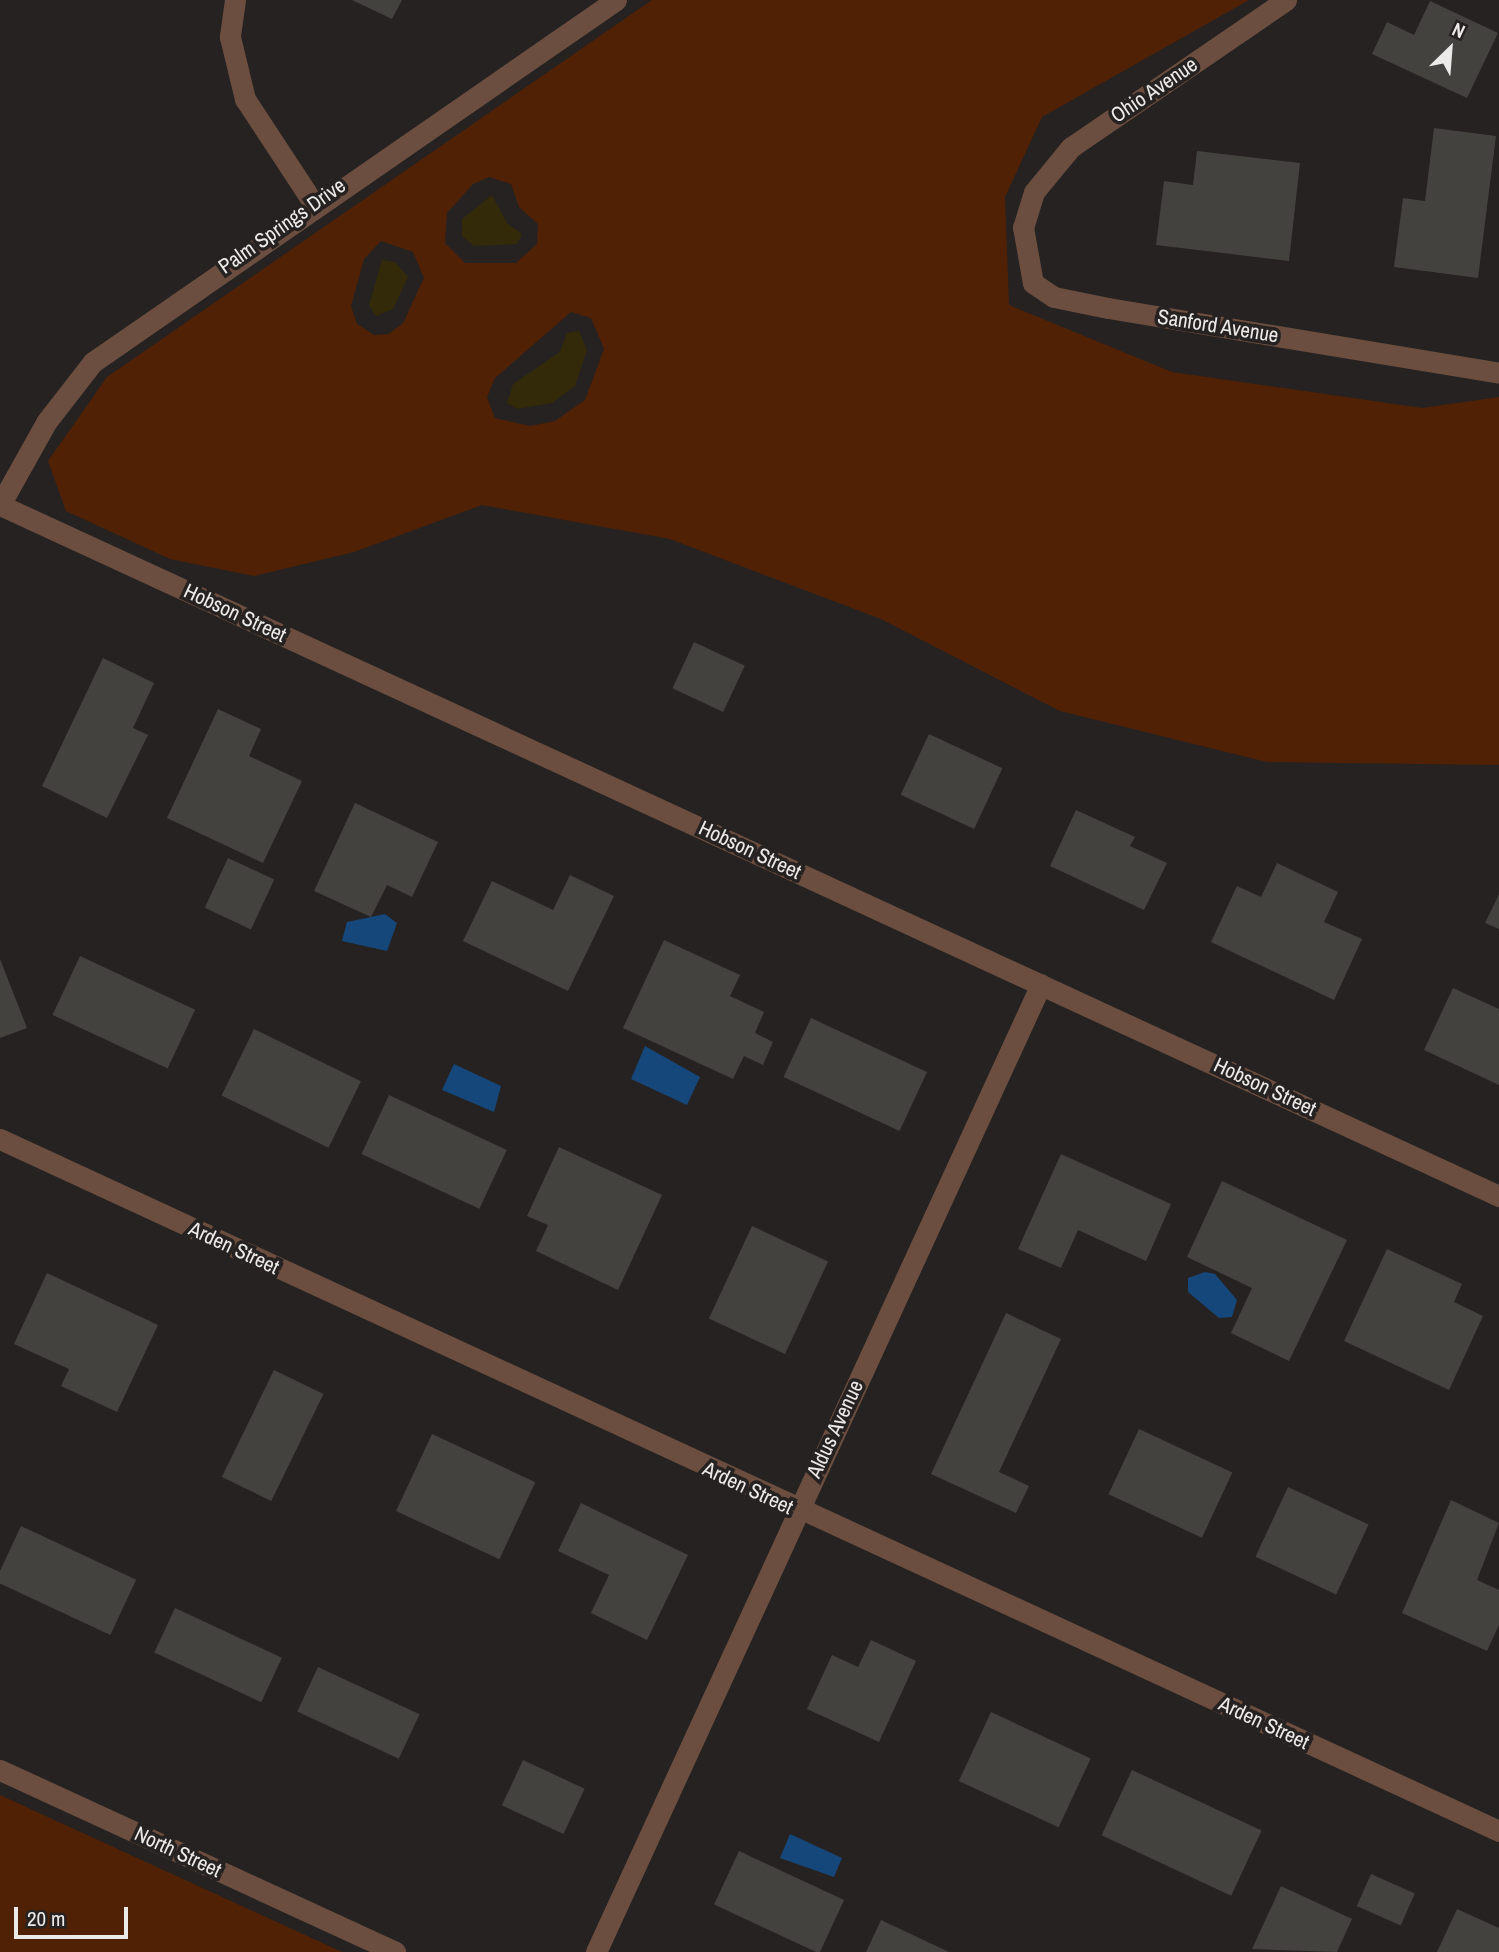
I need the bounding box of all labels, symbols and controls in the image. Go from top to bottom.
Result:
north arrow [1415,14,1485,84]
text: N [1448,16,1469,44]
street label: Ohio Avenue [1105,52,1203,128]
street label: Palm Springs Drive [214,173,350,279]
street label: Sanford Avenue [1155,304,1281,348]
street label: Hobson Street [180,578,290,648]
street label: Hobson Street [695,815,805,885]
street label: Hobson Street [1210,1052,1320,1122]
street label: Arden Street [185,1216,283,1280]
street label: Aldus Avenue [801,1376,869,1482]
street label: Arden Street [699,1456,797,1520]
street label: Arden Street [1215,1691,1313,1755]
street label: North Street [131,1821,225,1883]
scale bar [18,1892,131,1936]
text: 20 m [27,1904,65,1933]

